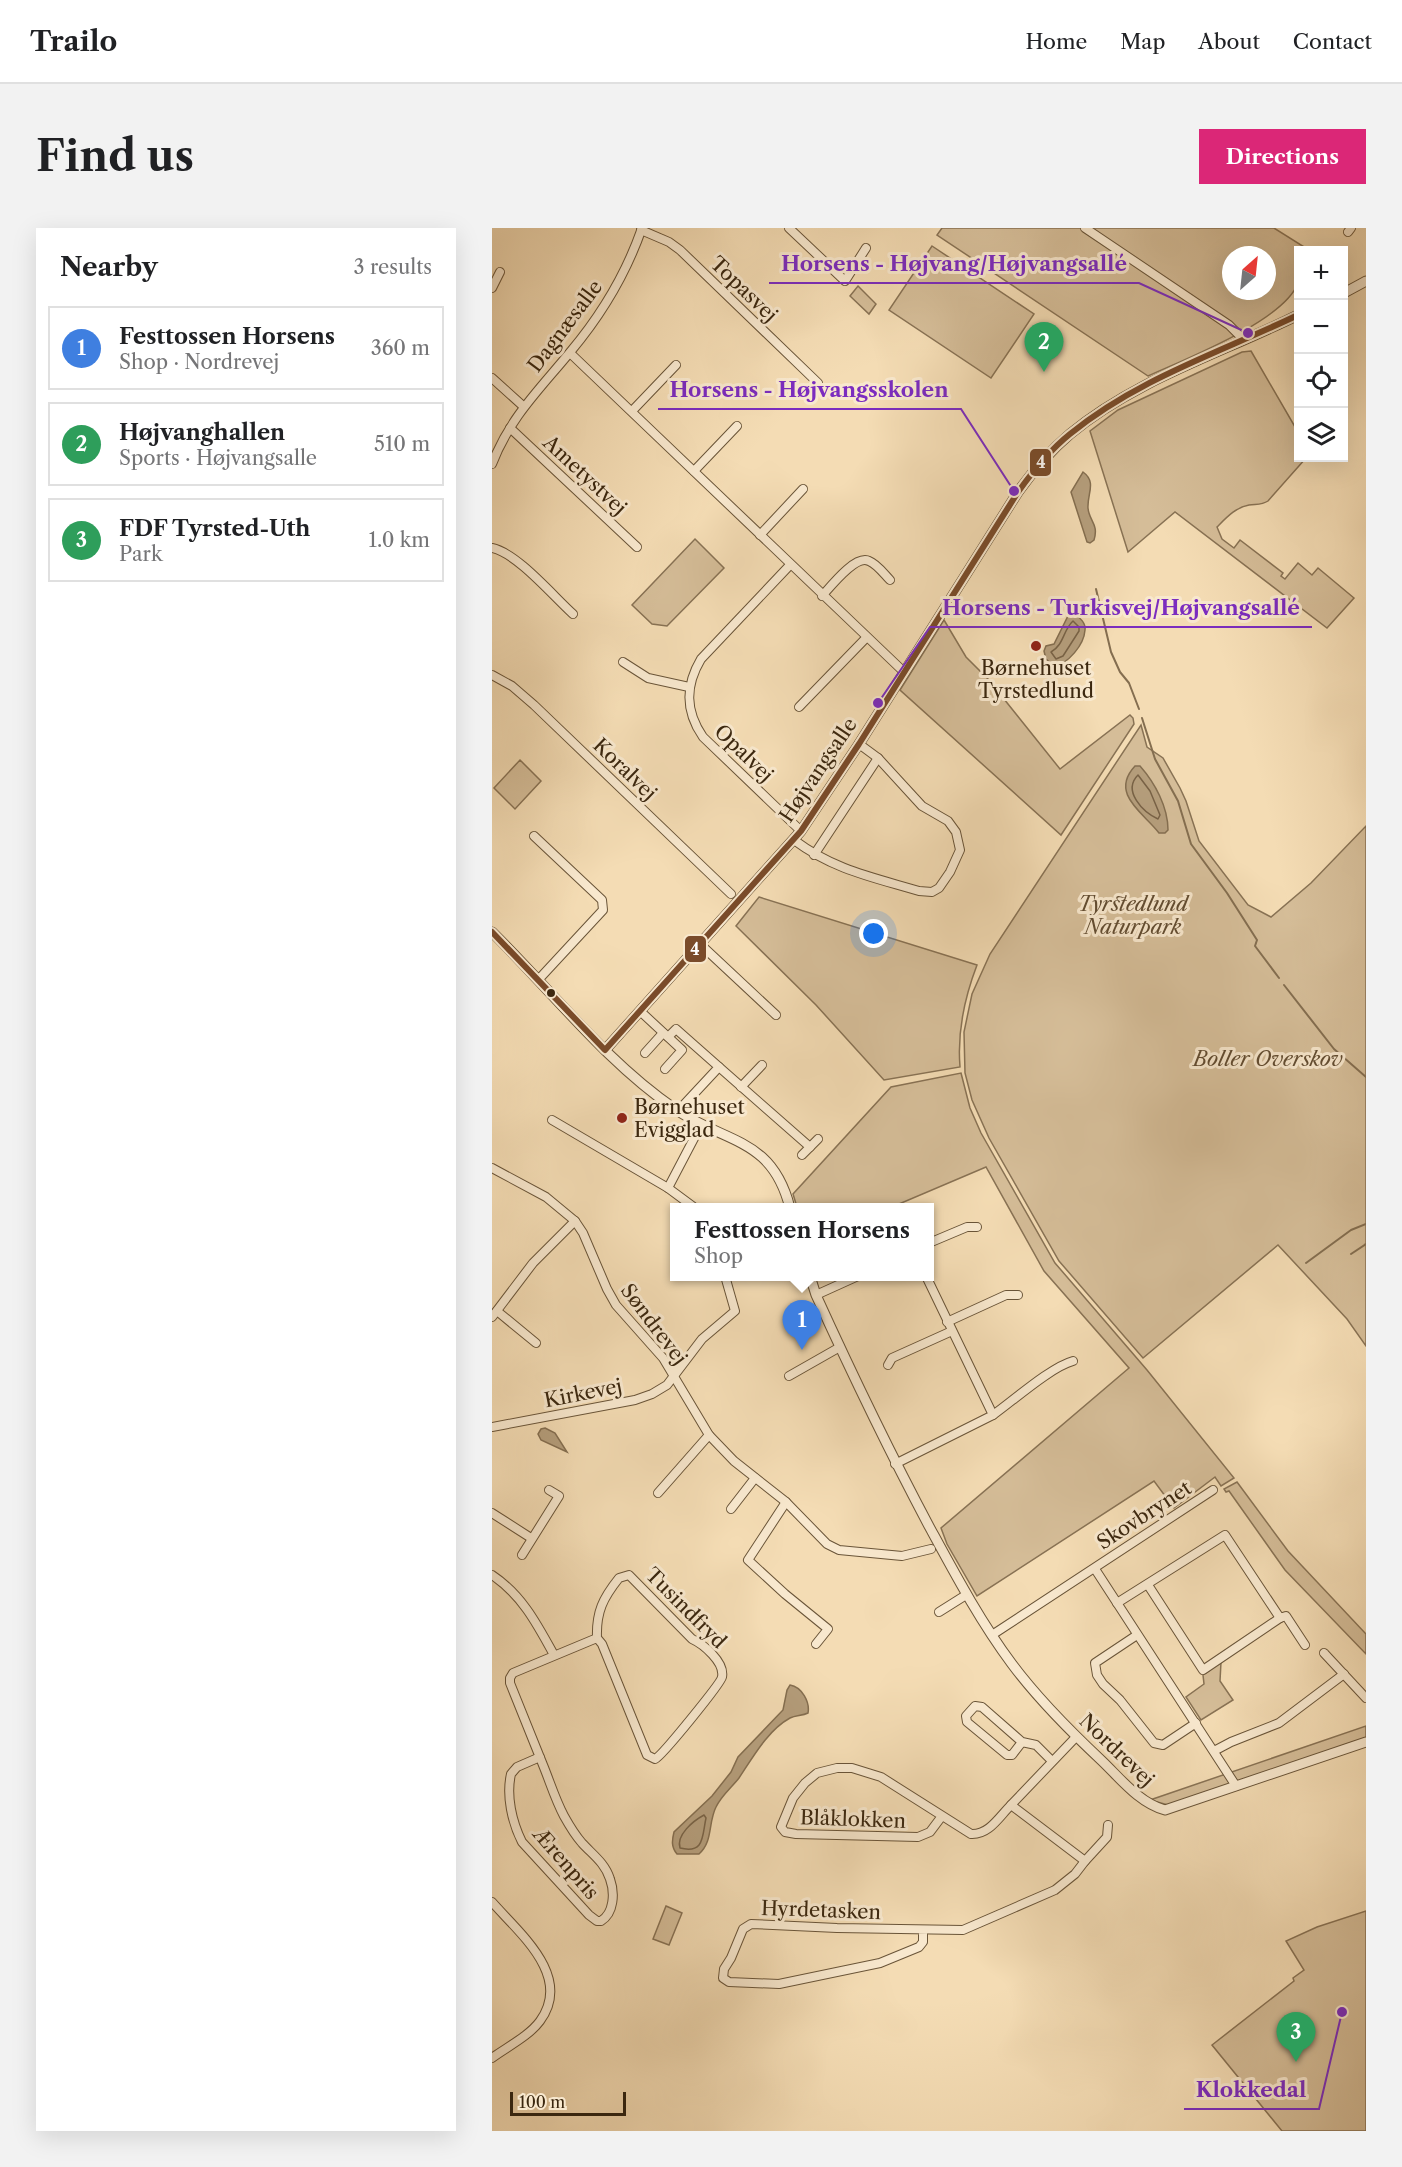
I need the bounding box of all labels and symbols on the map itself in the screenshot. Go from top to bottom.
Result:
callout: Horsens - Højvang/Højvangsallé [769,244,1139,283]
north arrow [1222,246,1276,300]
street label: Topasvej [705,251,783,327]
text: Horsens - Højvang/Højvangsallé [781,251,1127,276]
street label: Dagnæsalle [523,275,607,377]
pin: 2 [1024,322,1064,372]
callout: Horsens - Højvangsskolen [658,370,961,409]
text: Horsens - Højvangsskolen [669,377,949,402]
street label: Ametystvej [538,430,632,520]
line badge: 4 [1029,448,1052,477]
text: 4 [1036,452,1046,472]
callout: Horsens - Turkisvej/Højvangsallé [930,588,1312,627]
text: Horsens - Turkisvej/Højvangsallé [942,595,1300,620]
marker: Børnehuset Tyrstedlund [1029,639,1043,653]
place label: Børnehuset Tyrstedlund [978,656,1094,703]
street label: Højvangsalle [774,713,862,827]
street label: Opalvej [710,719,778,787]
street label: Koralvej [588,733,662,805]
park label: Tyrstedlund Naturpark [1078,892,1190,939]
your location [859,919,888,948]
line badge: 4 [684,935,707,963]
text: 4 [690,939,700,959]
unlabelled marker [545,987,557,999]
park label: Boller Overskov [1191,1047,1343,1071]
place label: Børnehuset Evigglad [634,1095,744,1142]
marker: Børnehuset Evigglad [615,1111,629,1125]
street label: Søndrevej [616,1279,692,1369]
pin: 1 [782,1300,822,1350]
street label: Kirkevej [542,1374,624,1412]
street label: Skovbrynet [1092,1476,1196,1554]
street label: Tusindfryd [641,1563,731,1653]
street label: Nordrevej [1075,1708,1159,1792]
street label: Blåklokken [800,1805,907,1833]
street label: Ærenpris [527,1821,604,1904]
street label: Hyrdetasken [761,1896,882,1924]
pin: 3 [1276,2012,1316,2062]
callout: Klokkedal [1184,2070,1319,2109]
text: Klokkedal [1196,2077,1306,2102]
scale bar [510,2089,626,2116]

